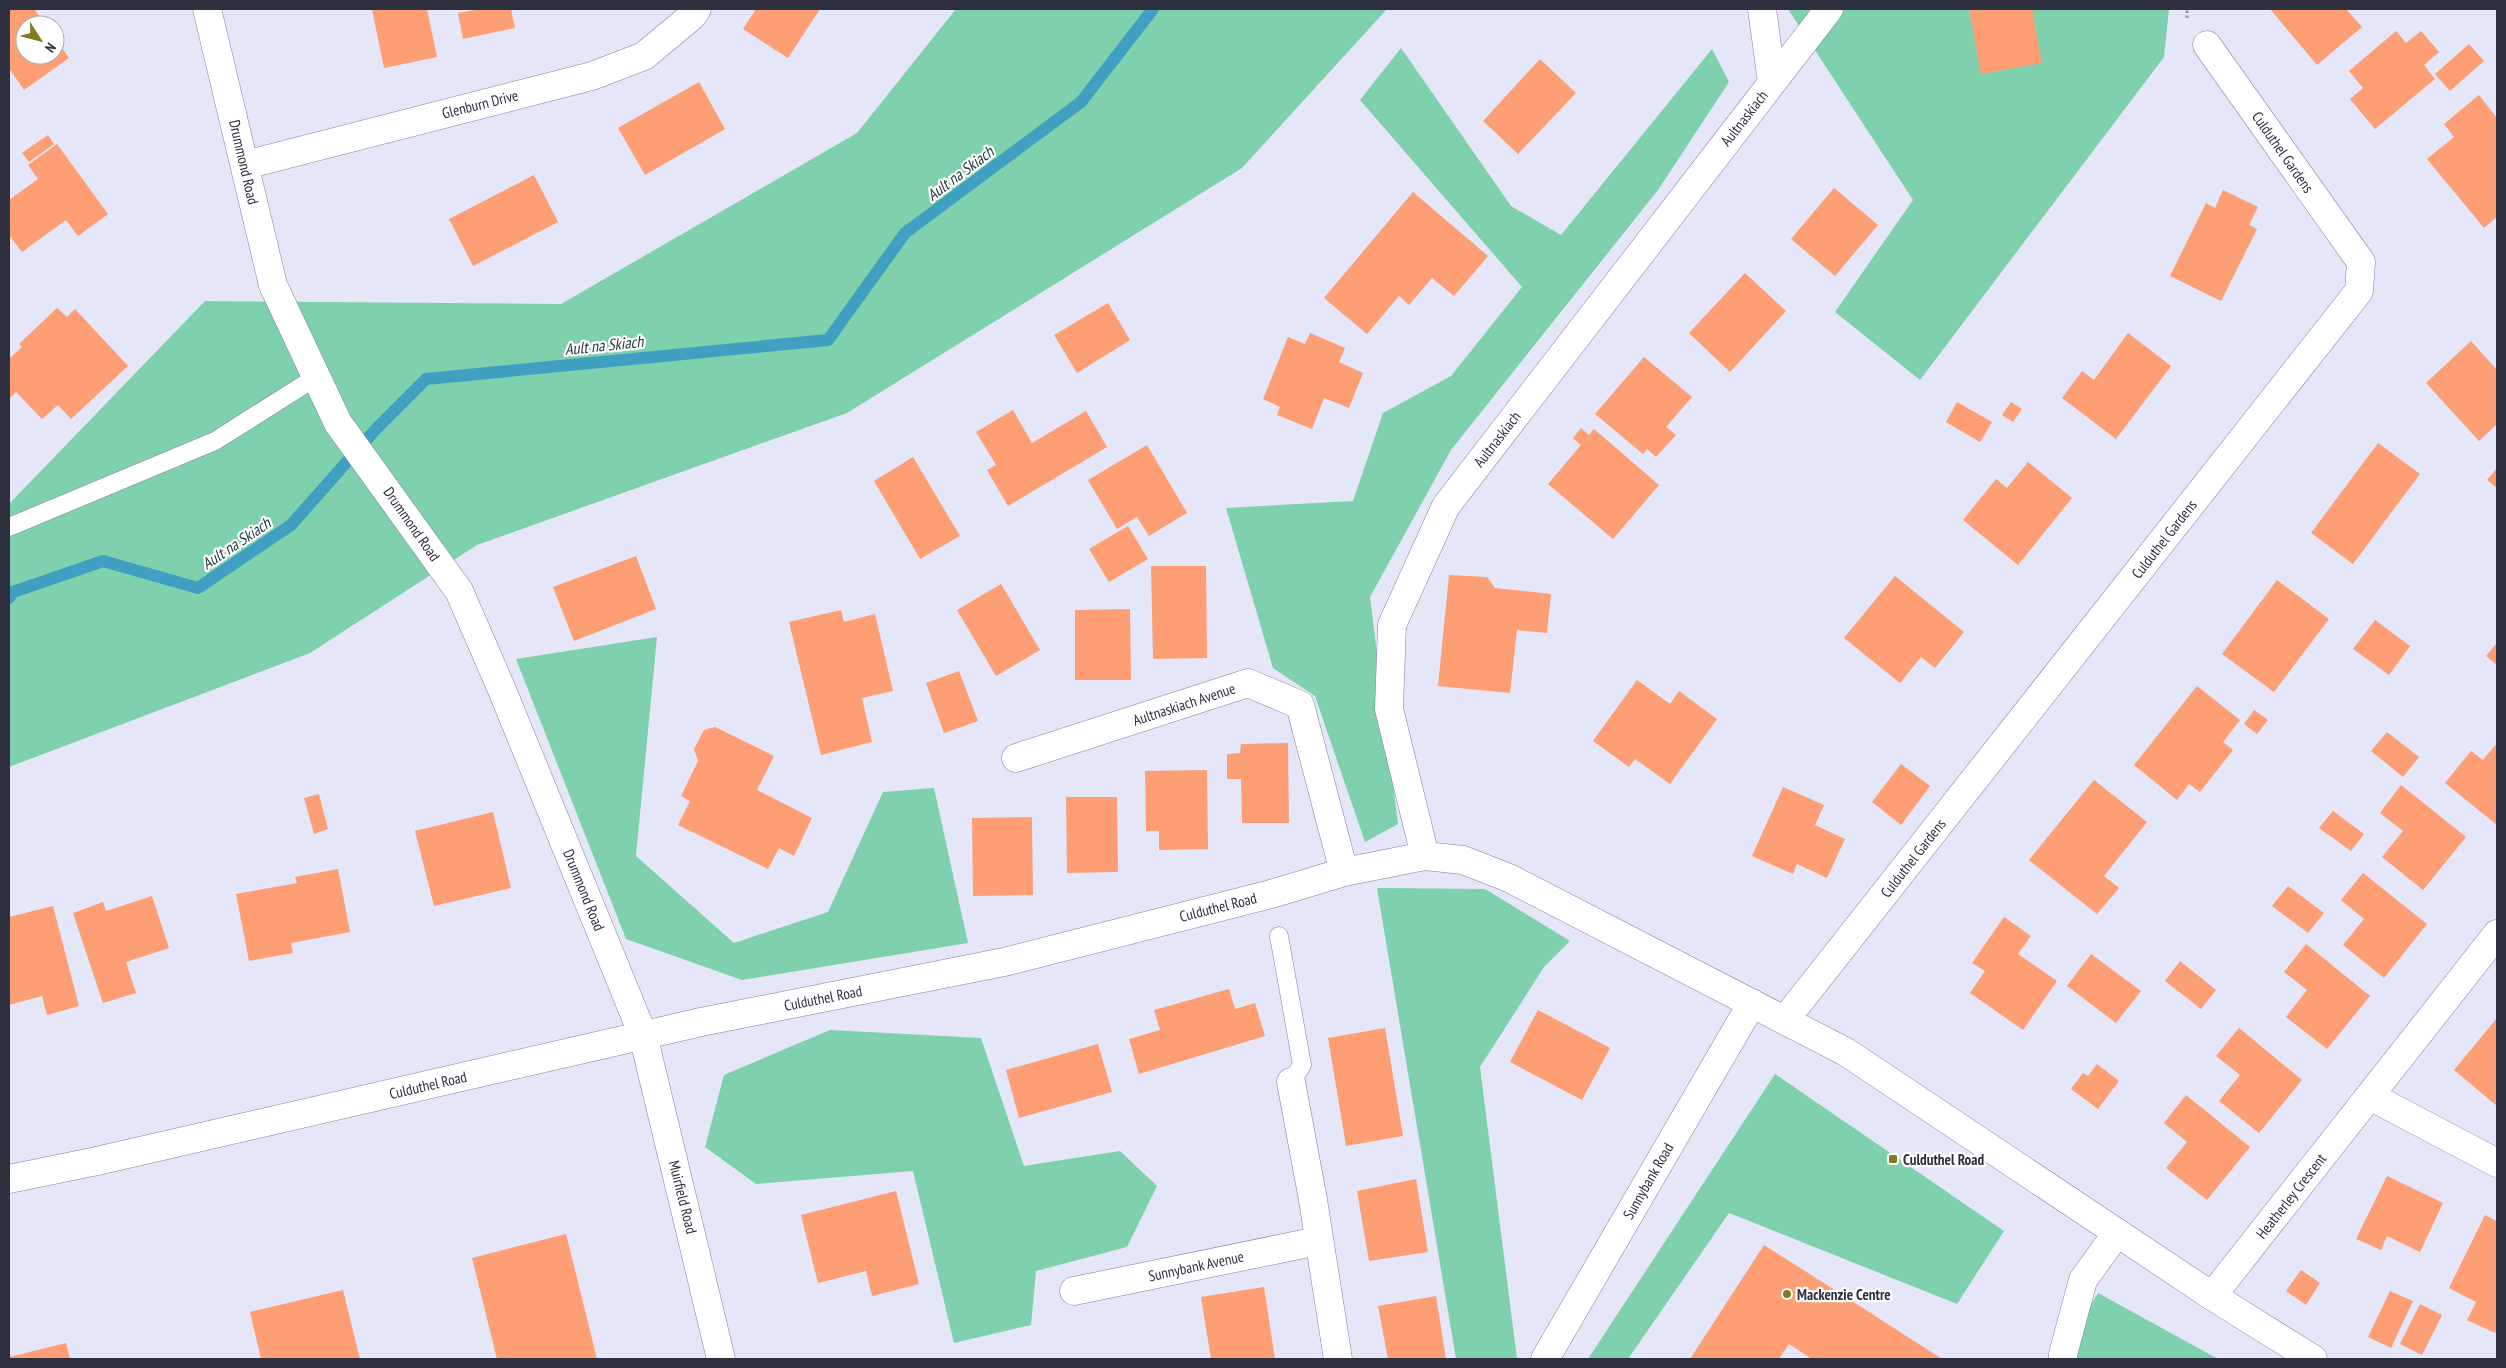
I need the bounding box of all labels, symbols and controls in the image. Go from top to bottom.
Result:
north arrow [15,15,65,65]
text: N [41,39,60,56]
street label: Glenburn Drive [440,85,520,123]
street label: Aultnaskiach [1716,86,1772,150]
street label: Culduthel Gardens [2248,108,2318,196]
street label: Drummond Road [225,118,263,206]
water label: Ault na Skiach [923,141,998,205]
water label: Ault na Skiach [564,331,645,359]
street label: Aultnaskiach [1469,407,1525,471]
street label: Drummond Road [379,483,445,565]
street label: Culduthel Gardens [2127,496,2201,582]
water label: Ault na Skiach [198,512,275,573]
street label: Aultnaskiach Avenue [1130,678,1238,730]
street label: Culduthel Gardens [1876,815,1950,901]
street label: Drummond Road [559,846,609,934]
street label: Culduthel Road [1177,888,1259,926]
street label: Culduthel Road [782,981,864,1015]
street label: Culduthel Road [387,1067,469,1103]
street label: Sunnybank Road [1619,1139,1677,1223]
place label: Culduthel Road [1903,1150,1984,1169]
street label: Heatherley Crescent [2252,1150,2330,1242]
marker: Culduthel Road [1887,1153,1899,1165]
street label: Muirfield Road [665,1158,701,1236]
street label: Sunnybank Avenue [1147,1247,1245,1285]
place label: Mackenzie Centre [1797,1285,1891,1304]
marker: Mackenzie Centre [1781,1288,1793,1300]

